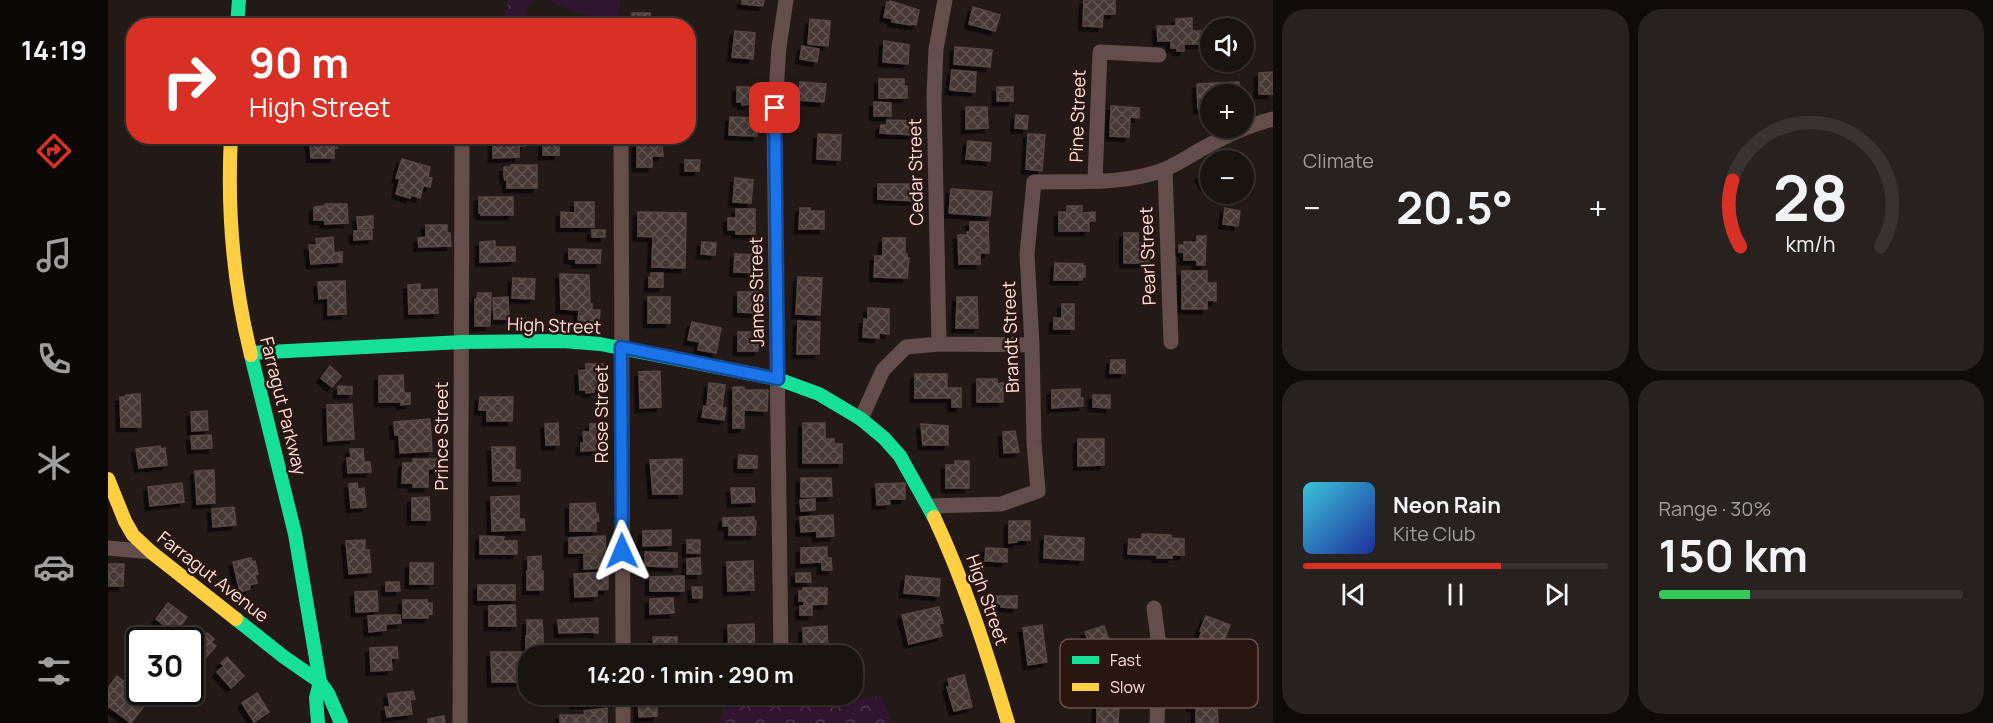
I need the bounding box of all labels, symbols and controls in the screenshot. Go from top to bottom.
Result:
map controls [1200,18,1254,204]
button: sound [1200,18,1254,72]
text: 14:19 [21,31,87,68]
text: 90 m [249,33,349,91]
icon: right [150,42,228,120]
street label: Pine Street [1063,69,1091,163]
pin [749,82,800,133]
button: + [1200,84,1254,138]
text: High Street [249,88,391,125]
icon: arrive [758,91,791,124]
street label: Cedar Street [902,118,928,226]
icon: directions [33,130,75,172]
text: Climate [1303,147,1374,174]
button: − [1200,150,1254,204]
text: 28 [1773,154,1848,240]
text: 20.5° [1396,176,1513,238]
text: − [1303,185,1321,230]
text: + [1588,185,1607,230]
street label: Pearl Street [1133,206,1161,306]
text: km/h [1786,229,1836,258]
icon: music [33,234,75,276]
street label: James Street [743,237,769,347]
street label: Brandt Street [996,281,1024,393]
street label: High Street [506,311,602,339]
street label: Farragut Parkway [255,334,313,478]
icon: phone [33,338,75,380]
street label: Rose Street [589,365,613,463]
street label: Prince Street [429,382,453,490]
icon: climate [33,442,75,484]
text: Neon Rain [1393,490,1501,520]
text: Range · 30% [1659,495,1771,522]
position arrow [590,519,654,583]
text: Kite Club [1393,520,1476,547]
text: 150 km [1659,524,1808,586]
street label: Farragut Avenue [153,525,274,627]
icon: car [33,546,75,588]
street label: High Street [961,551,1015,648]
icon: previous [1337,578,1370,611]
icon: pause [1439,578,1472,611]
icon: next [1540,578,1573,611]
speed limit sign: 30 [126,627,204,705]
legend [1060,639,1258,708]
text: Fast [1110,649,1141,671]
icon: filters [33,650,75,692]
text: 14:20 · 1 min · 290 m [587,660,794,690]
text: Slow [1110,676,1145,698]

